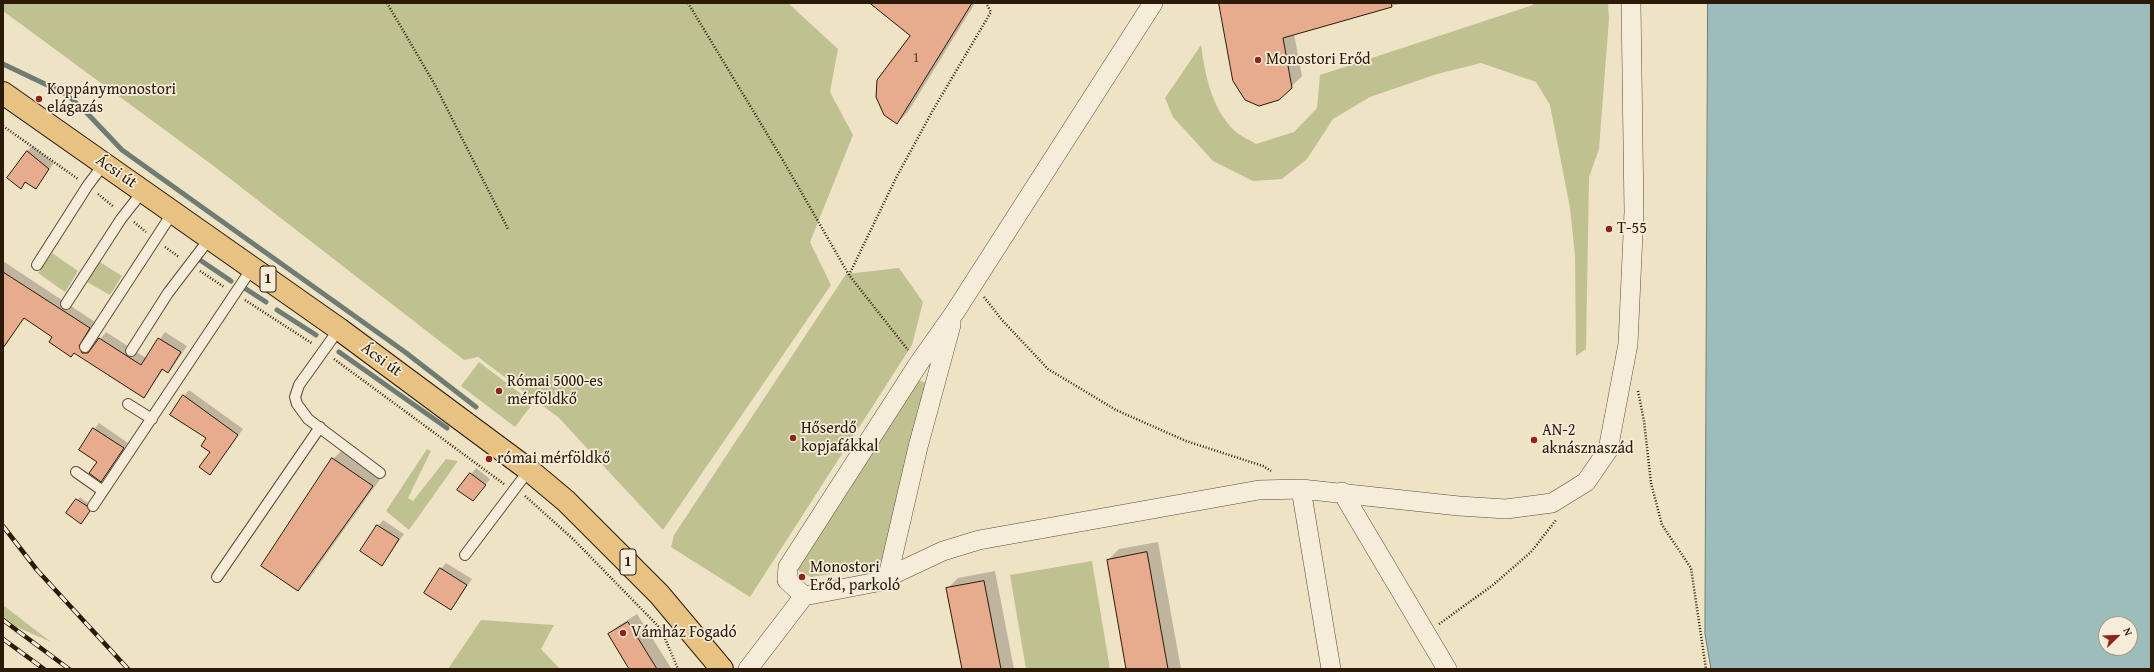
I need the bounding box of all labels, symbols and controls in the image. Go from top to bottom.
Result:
house number: 1 [913,50,919,66]
place label: Monostori Erőd [1266,50,1371,70]
marker: Monostori Erőd [1253,55,1263,65]
place label: Koppánymonostori elágazás [47,80,176,118]
marker: Koppánymonostori elágazás [34,94,44,104]
street label: Ácsi út [92,151,140,193]
place label: T-55 [1617,219,1647,239]
marker: T-55 [1604,224,1614,234]
road number: 1 [260,266,276,292]
street label: Ácsi út [357,339,405,381]
place label: Római 5000-es mérföldkő [507,372,603,410]
marker: Római 5000-es mérföldkő [494,386,504,396]
place label: Hőserdő kopjafákkal [801,419,878,457]
place label: AN-2 aknásznaszád [1542,421,1634,459]
marker: Hőserdő kopjafákkal [788,433,798,443]
marker: AN-2 aknásznaszád [1529,435,1539,445]
place label: római mérföldkő [497,449,610,469]
marker: római mérföldkő [484,454,494,464]
road number: 1 [620,549,636,575]
place label: Monostori Erőd, parkoló [810,558,900,596]
marker: Monostori Erőd, parkoló [797,572,807,582]
north arrow [2098,616,2138,656]
place label: Vámház Fogadó [631,623,737,643]
text: N [2119,625,2137,638]
marker: Vámház Fogadó [618,628,628,638]

